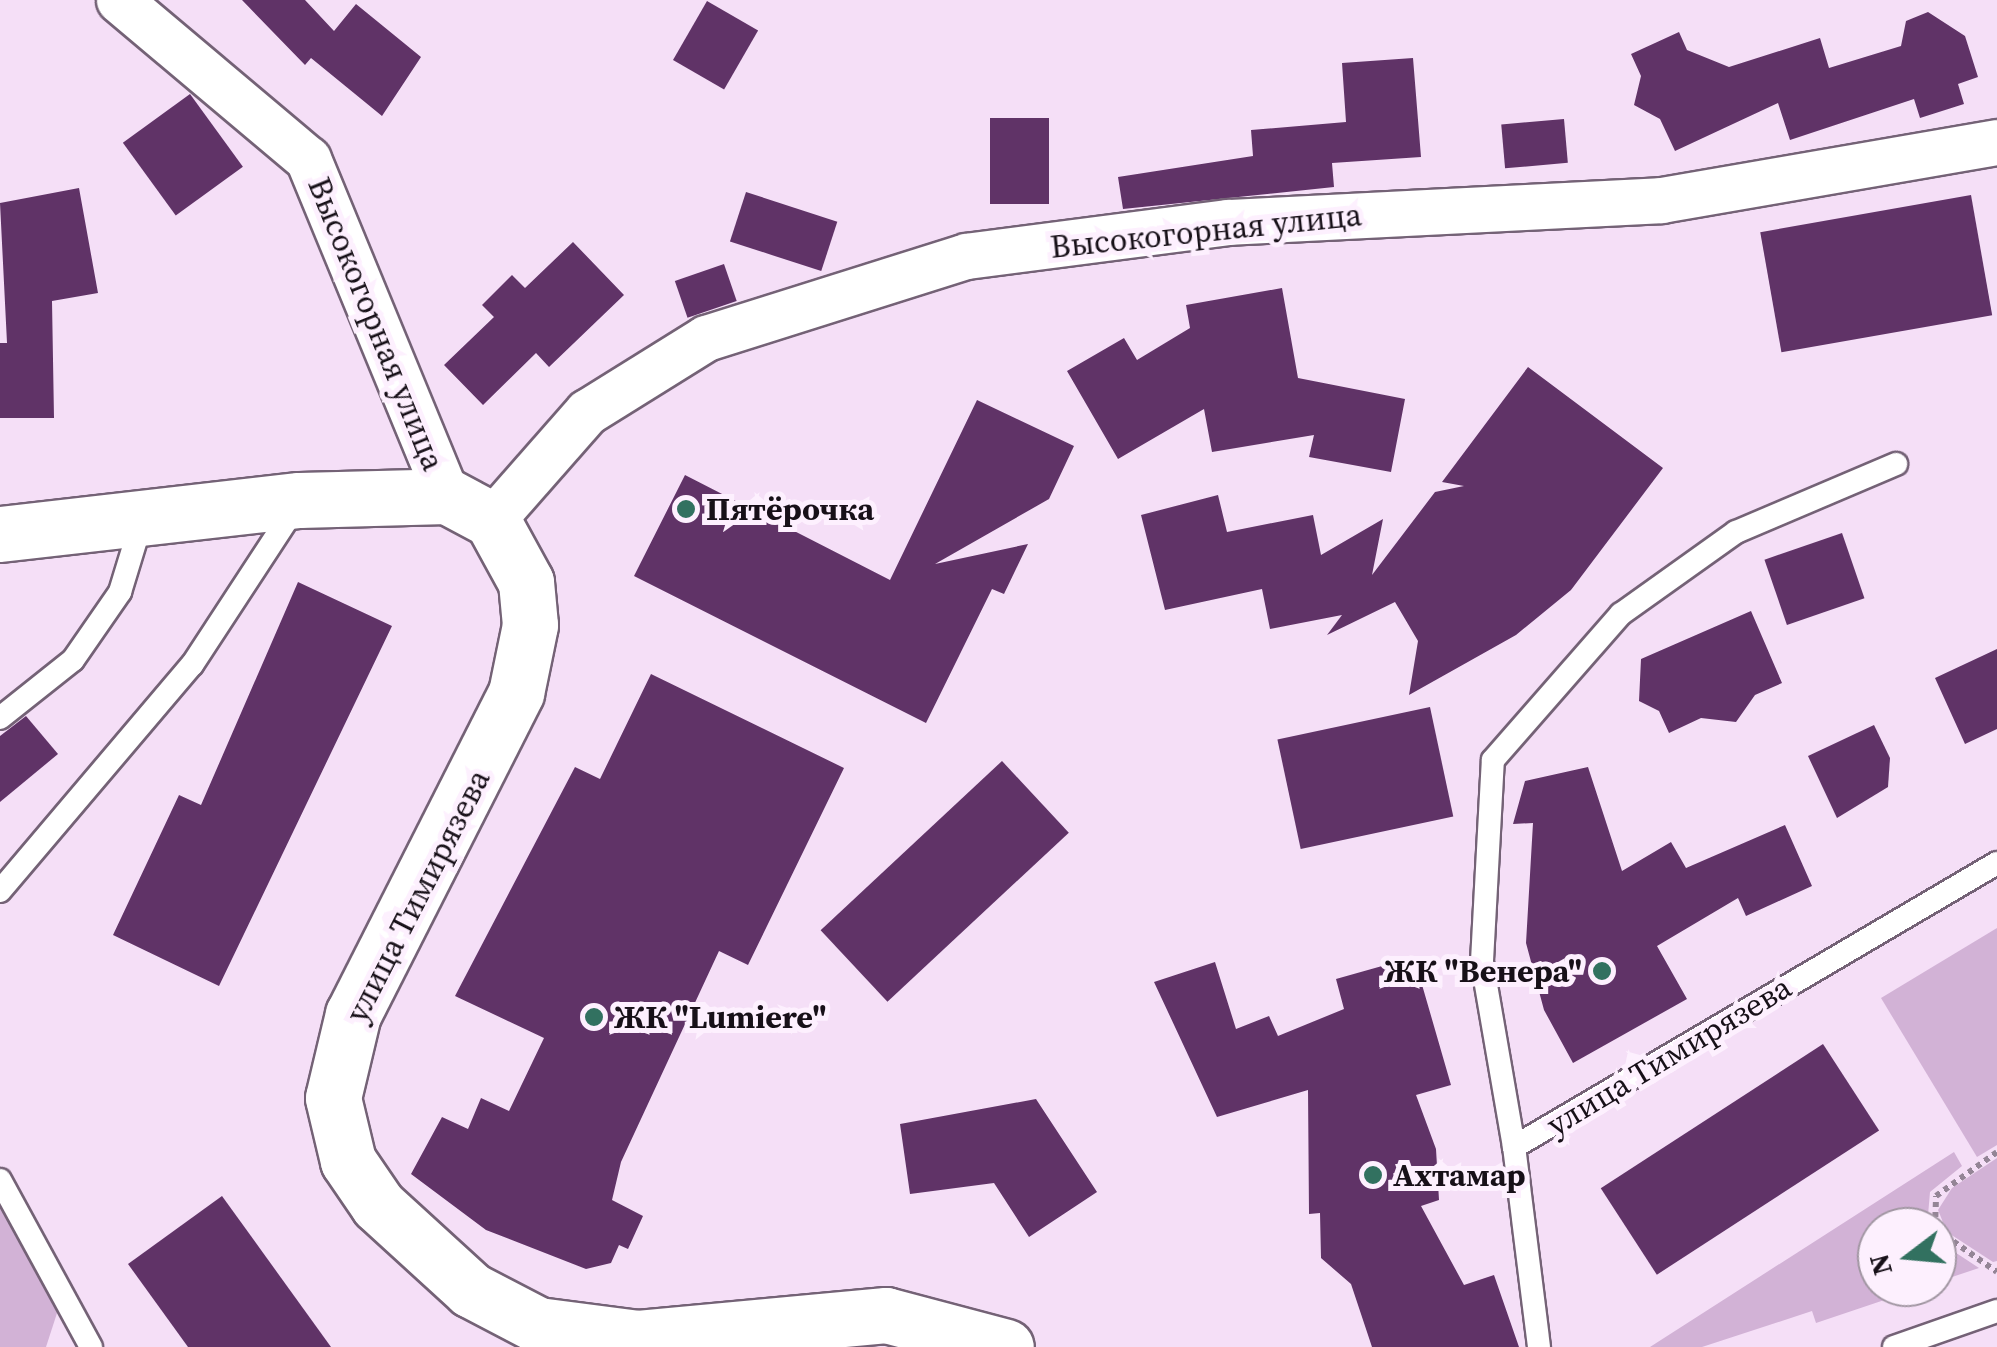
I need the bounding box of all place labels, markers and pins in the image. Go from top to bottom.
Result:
place label: Пятёрочка [706,490,874,528]
marker: Пятёрочка [675,498,697,520]
place label: ЖК "Венера" [1384,952,1582,990]
marker: ЖК "Венера" [1591,960,1613,982]
place label: ЖК "Lumiere" [614,998,826,1036]
marker: ЖК "Lumiere" [583,1006,605,1028]
place label: Ахтамар [1393,1156,1526,1194]
marker: Ахтамар [1362,1164,1384,1186]

